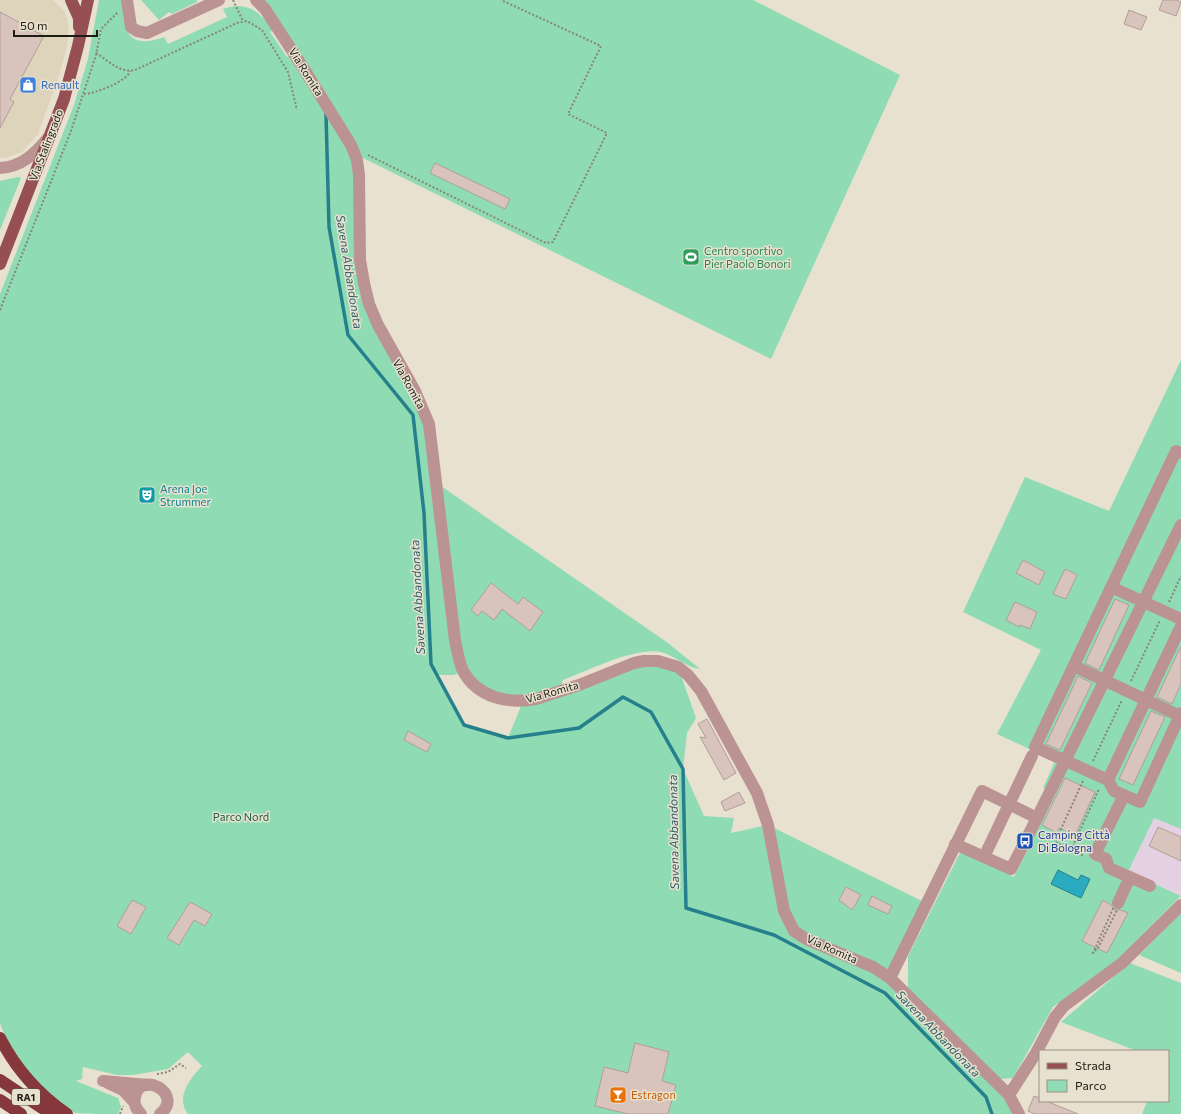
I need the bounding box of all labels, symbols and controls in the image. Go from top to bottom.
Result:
scale bar [14,12,97,38]
text: 50 m [20,18,48,32]
street label: Via Romita [286,45,326,98]
shop icon: Renault [18,75,38,95]
place label: Renault [41,78,80,91]
street label: Via Stalingrado [26,107,65,182]
water label: Savena Abbandonata [334,214,366,330]
place label: Centro sportivo Pier Paolo Bonori [704,244,791,270]
sports icon: Centro sportivo Pier Paolo Bonori [681,247,701,267]
street label: Via Romita [391,357,428,411]
place label: Arena Joe Strummer [160,482,211,508]
theatre icon: Arena Joe Strummer [137,485,157,505]
water label: Savena Abbandonata [407,539,427,655]
street label: Via Romita [524,678,580,705]
water label: Savena Abbandonata [665,774,681,890]
park label: Parco Nord [213,810,269,823]
place label: Camping Città Di Bologna [1038,828,1110,854]
bus stop icon: Camping Città Di Bologna [1015,831,1035,851]
street label: Via Romita [805,932,860,966]
water label: Savena Abbandonata [894,987,984,1080]
legend [1039,1050,1169,1102]
text: Strada [1075,1058,1111,1072]
text: Parco [1075,1078,1107,1092]
bar icon: Estragon [608,1085,628,1105]
place label: Estragon [631,1088,676,1101]
road number: RA1 [12,1089,40,1105]

